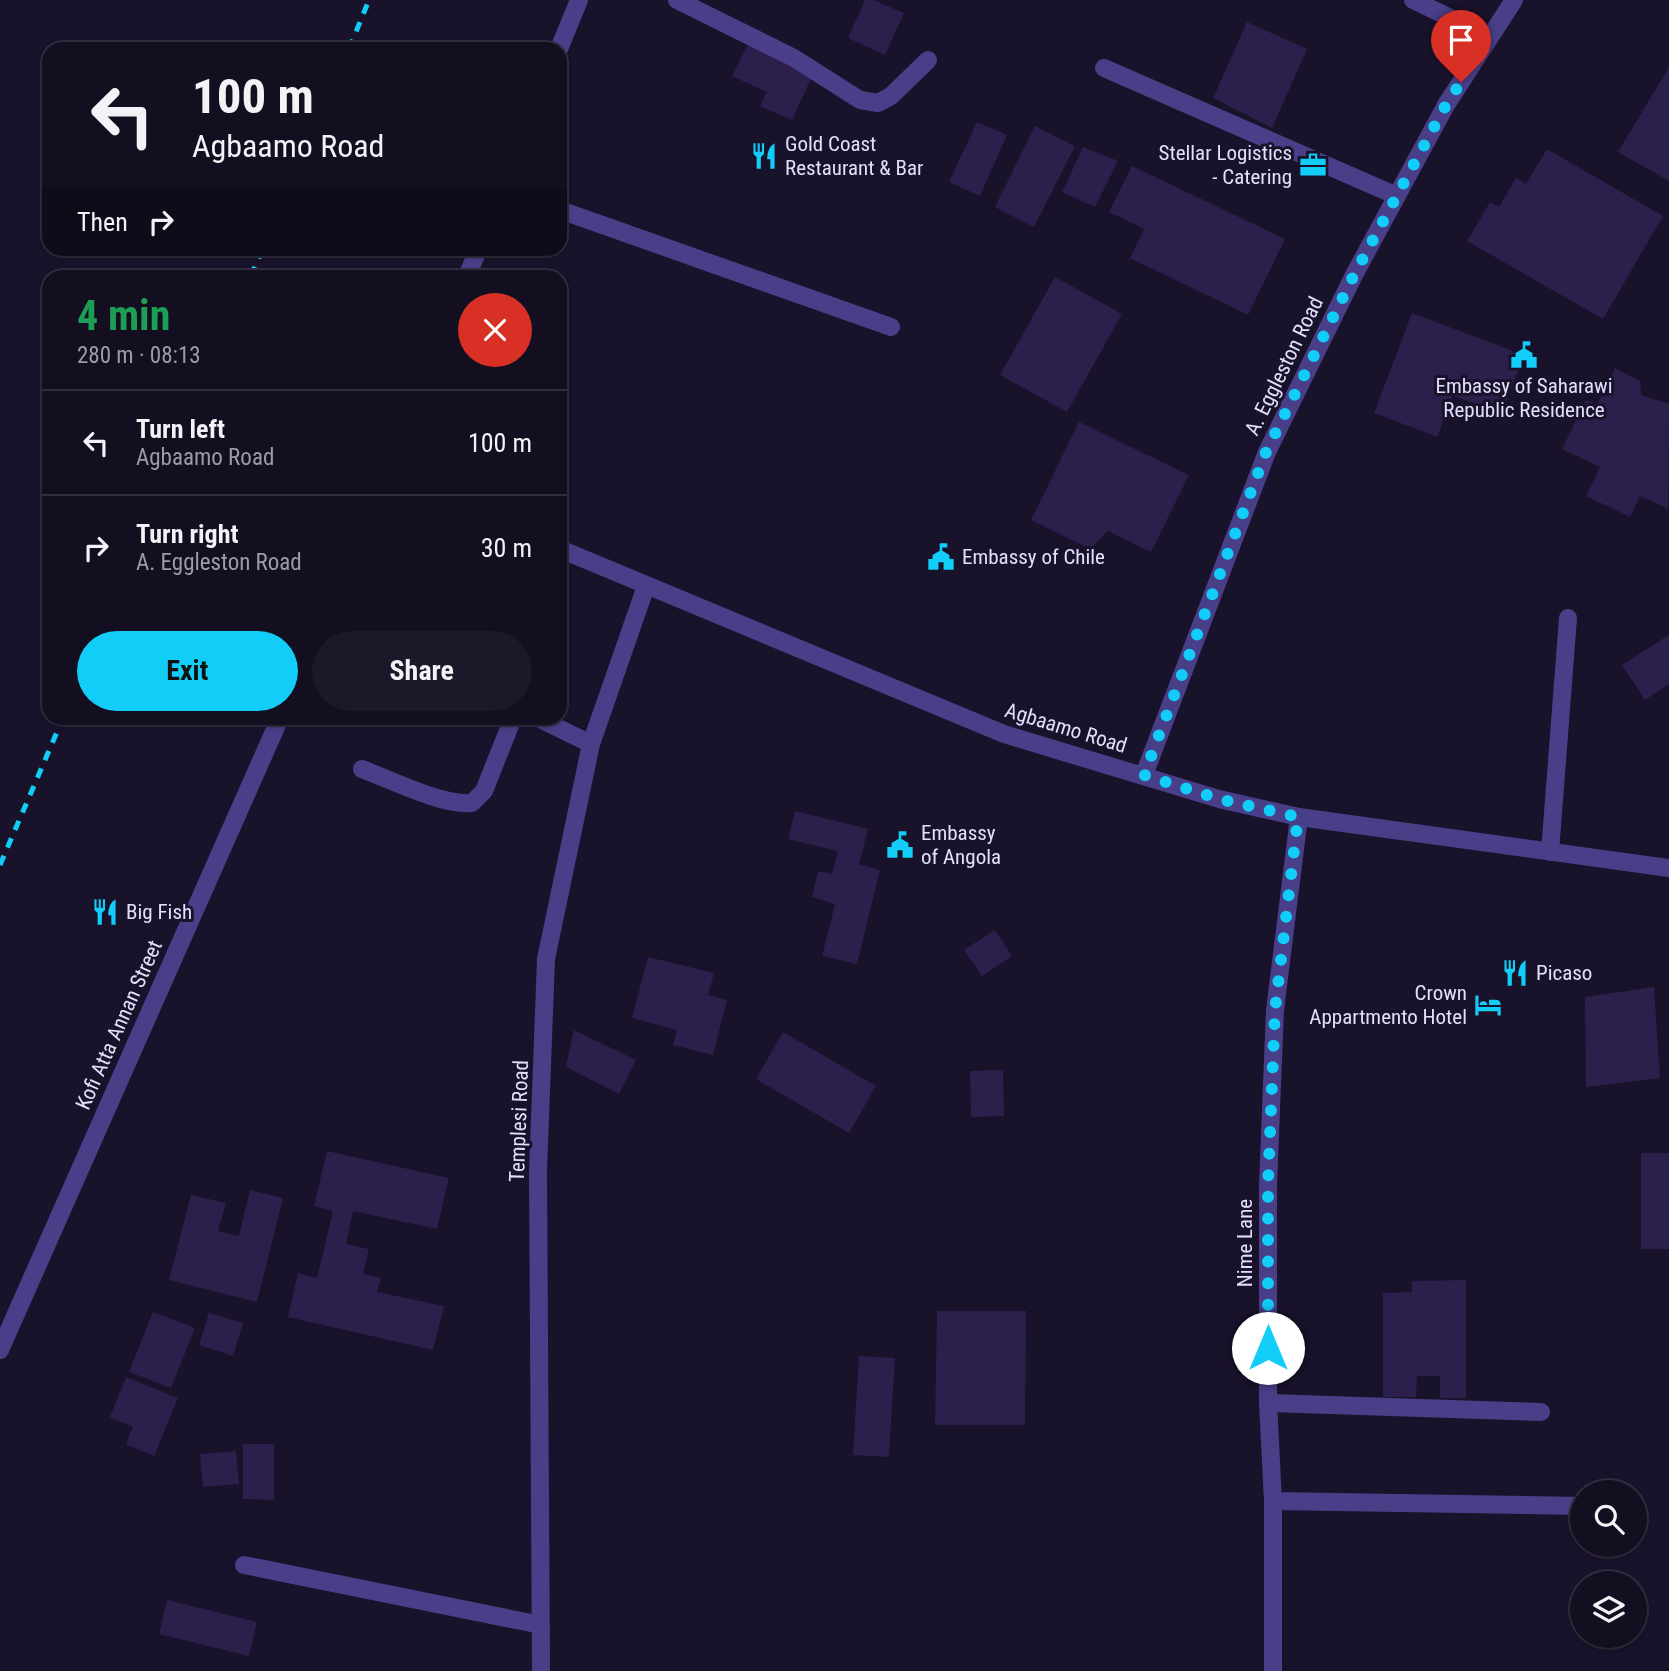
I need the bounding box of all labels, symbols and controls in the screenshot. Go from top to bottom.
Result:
pin [1431,10,1491,82]
icon: arrive [1442,21,1480,59]
text: 100 m [192,68,314,125]
icon: left [77,70,168,161]
text: Agbaamo Road [192,127,384,165]
place label: Gold Coast Restaurant & Bar [785,132,923,180]
restaurant icon: Gold Coast Restaurant & Bar [749,141,779,171]
place label: Stellar Logistics - Catering [1159,141,1292,189]
office icon: Stellar Logistics - Catering [1298,150,1328,180]
icon: right [142,203,180,241]
text: Then [77,207,128,237]
text: 4 min [77,291,170,340]
button: close [458,293,532,367]
street label: A. Eggleston Road [1240,293,1328,439]
public building icon: Embassy of Saharawi Republic Residence [1509,340,1539,370]
text: 280 m · 08:13 [77,342,201,369]
place label: Embassy of Saharawi Republic Residence [1435,374,1613,422]
text: Turn left [136,414,225,444]
icon: left [77,424,115,462]
text: 100 m [468,428,532,458]
text: Agbaamo Road [136,444,274,471]
text: Turn right [136,519,238,549]
icon: right [77,529,115,567]
text: 30 m [481,533,532,563]
public building icon: Embassy of Chile [926,542,956,572]
place label: Embassy of Chile [962,545,1105,569]
text: A. Eggleston Road [136,549,302,576]
button: Exit [77,631,298,711]
button: Share [312,631,532,711]
street label: Agbaamo Road [1002,698,1130,758]
place label: Embassy of Angola [921,821,1001,869]
public building icon: Embassy of Angola [885,830,915,860]
restaurant icon: Big Fish [90,897,120,927]
place label: Big Fish [126,900,192,924]
street label: Kofi Atta Annan Street [71,937,167,1113]
restaurant icon: Picaso [1500,958,1530,988]
place label: Picaso [1536,961,1592,985]
place label: Crown Appartmento Hotel [1309,981,1467,1029]
hotel icon: Crown Appartmento Hotel [1473,990,1503,1020]
street label: Templesi Road [505,1060,533,1182]
street label: Nime Lane [1233,1199,1257,1287]
position arrow [1231,1311,1305,1385]
map controls [1570,1480,1647,1648]
button: search [1570,1480,1647,1557]
button: layers [1570,1571,1647,1648]

